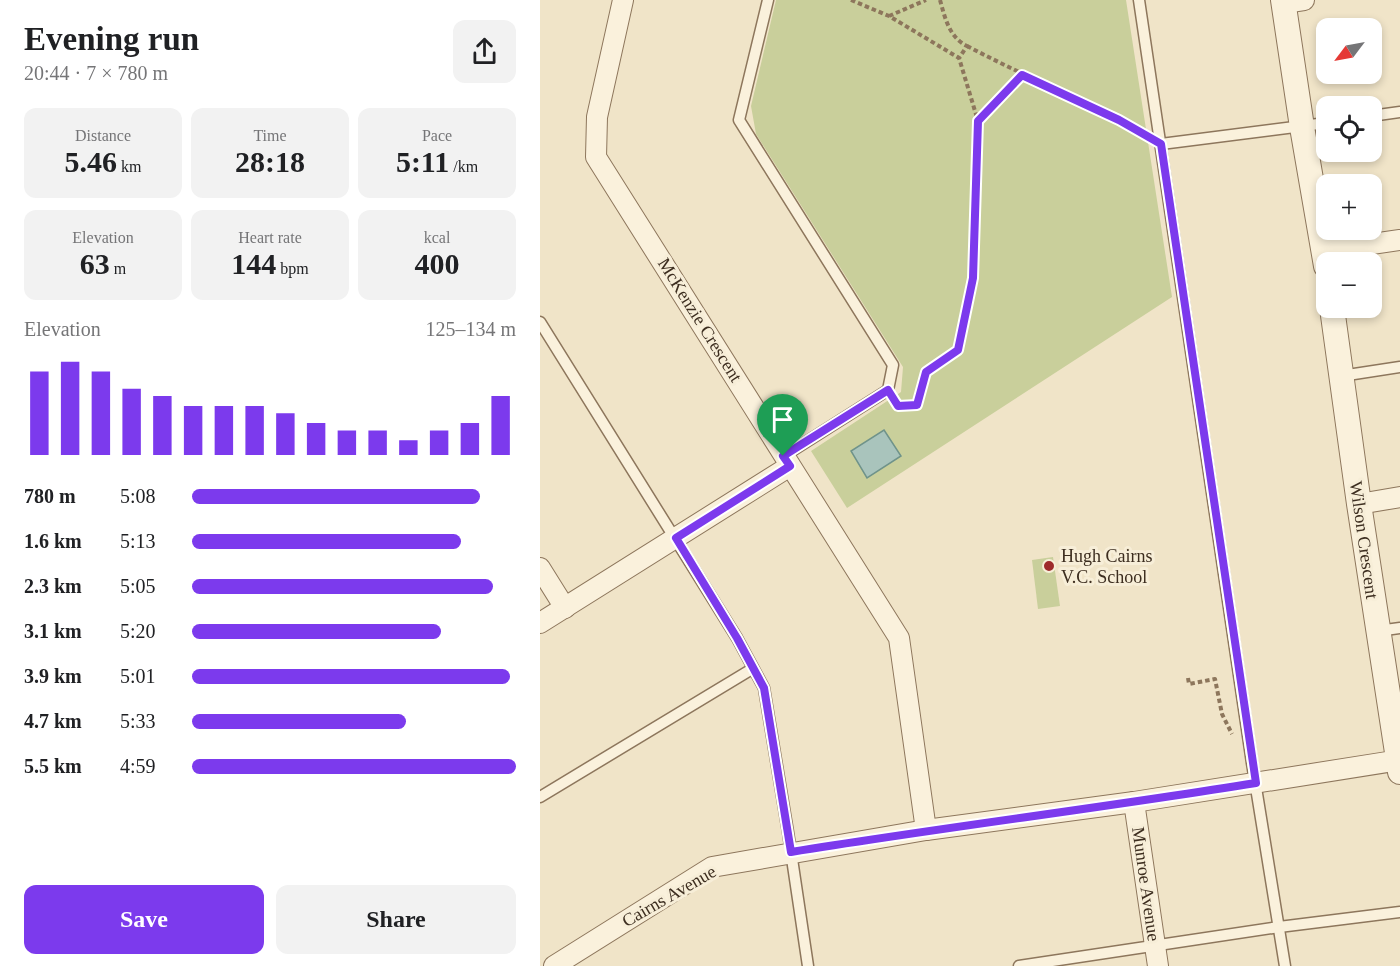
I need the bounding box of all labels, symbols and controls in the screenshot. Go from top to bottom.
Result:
north arrow [1316,18,1382,84]
map controls [1316,18,1382,318]
button: share [453,20,516,83]
text: Evening run [24,21,199,57]
text: 20:44 · 7 × 780 m [24,62,168,84]
button: locate [1316,96,1382,162]
text: Distance [75,127,131,144]
text: Time [253,127,287,144]
text: Pace [422,127,452,144]
text: 5.46 [65,145,117,178]
text: 28:18 [235,145,305,178]
text: 5:11 [396,145,449,178]
text: km [117,158,141,175]
text: /km [449,158,478,175]
button: + [1316,174,1382,240]
text: Elevation [72,229,134,246]
text: Heart rate [238,229,302,246]
text: kcal [424,229,450,246]
text: 63 [80,247,110,280]
text: 144 [231,247,276,280]
text: 400 [415,247,460,280]
button: − [1316,252,1382,318]
street label: McKenzie Crescent [654,254,746,386]
text: m [110,260,126,277]
text: bpm [276,260,309,277]
text: Elevation [24,318,101,340]
text: 125–134 m [425,318,516,340]
pin [757,394,808,456]
icon: arrive [766,403,799,436]
street label: Wilson Crescent [1346,480,1382,600]
text: 780 m [24,485,76,507]
text: 5:08 [120,485,156,507]
text: 1.6 km [24,530,82,552]
text: 5:13 [120,530,156,552]
place label: Hugh Cairns V.C. School [1061,546,1153,587]
marker: Hugh Cairns V.C. School [1042,559,1056,573]
text: 2.3 km [24,575,82,597]
text: 5:05 [120,575,156,597]
text: 3.1 km [24,620,82,642]
text: 5:20 [120,620,156,642]
text: 3.9 km [24,665,82,687]
text: 5:01 [120,665,156,687]
text: 4.7 km [24,710,82,732]
text: 5:33 [120,710,156,732]
text: 5.5 km [24,755,82,777]
text: 4:59 [120,755,156,777]
street label: Munroe Avenue [1128,826,1164,942]
street label: Cairns Avenue [618,861,720,931]
button: Save [24,885,264,954]
button: Share [276,885,516,954]

